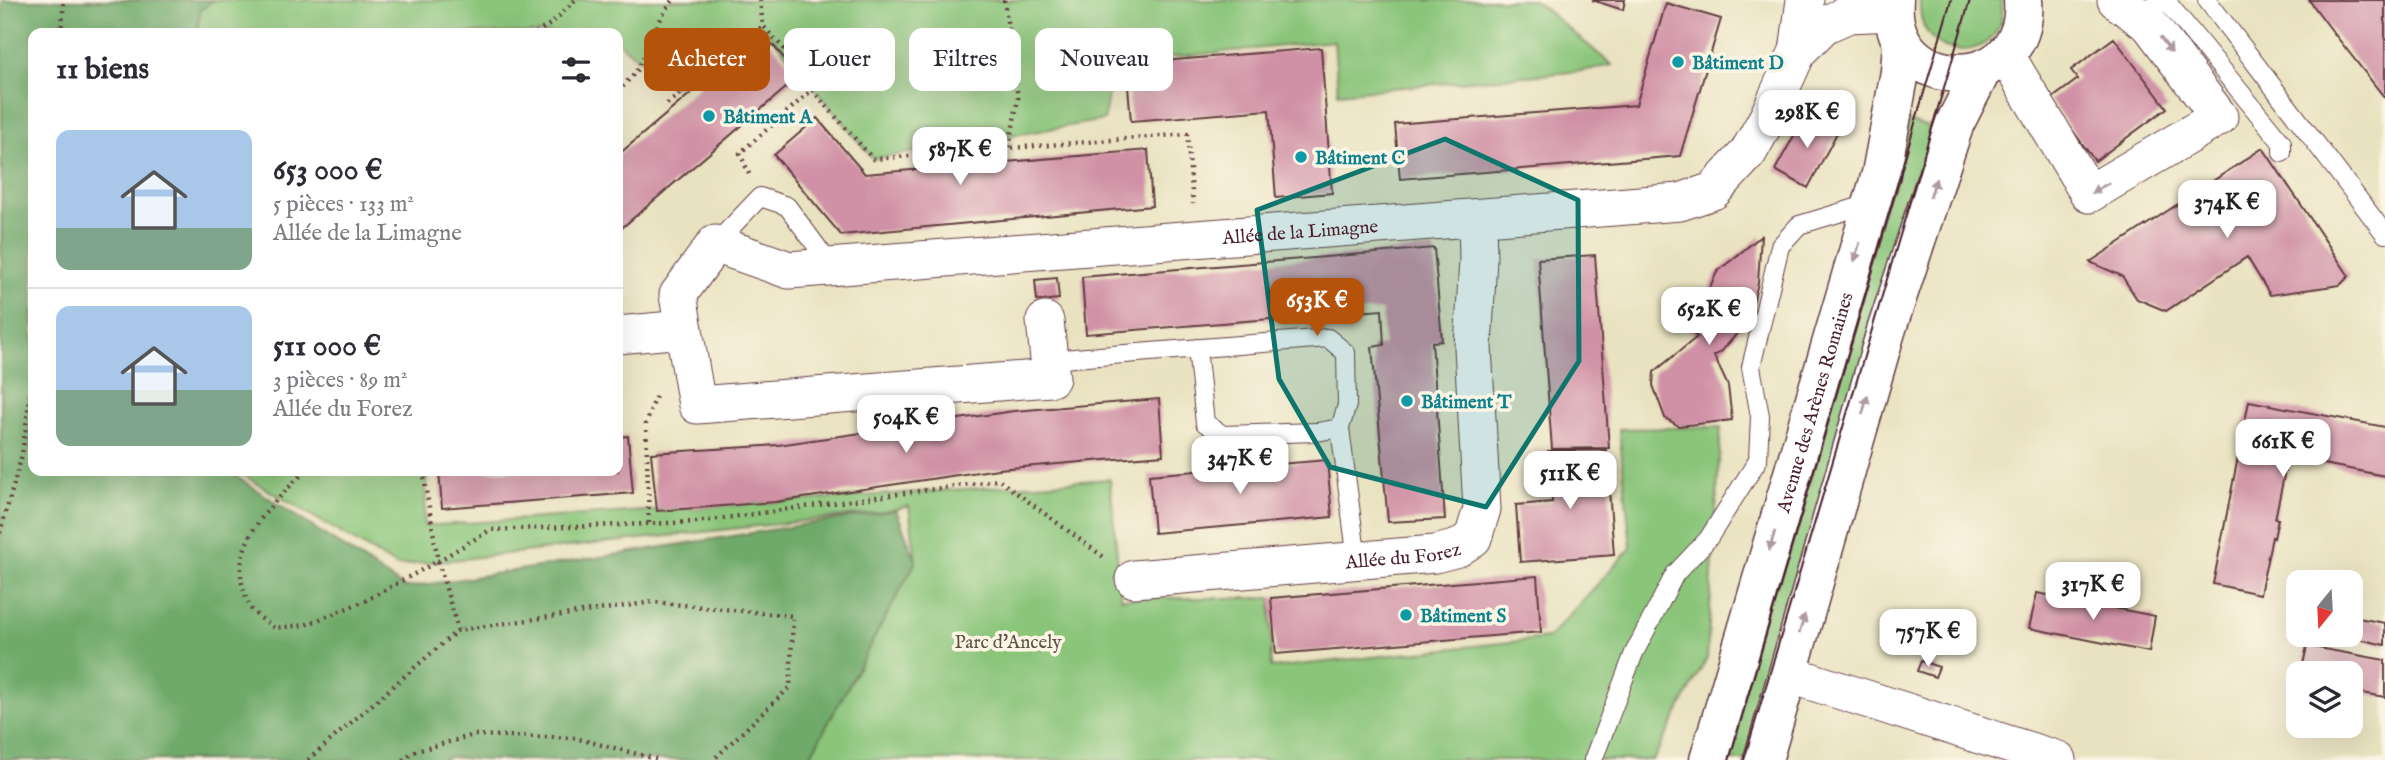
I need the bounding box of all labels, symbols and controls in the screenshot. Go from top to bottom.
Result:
chip: Acheter [644,28,770,91]
chip: Louer [784,28,895,91]
chip: Filtres [909,28,1021,91]
chip: Nouveau [1035,28,1173,91]
one-way arrow [2159,36,2173,55]
text: 11 biens [56,51,149,89]
icon: filters [557,51,595,89]
place label: Bâtiment D [1692,52,1784,76]
marker: Bâtiment D [1670,54,1686,70]
pin: 298K € [1750,90,1864,150]
text: 298K € [1775,98,1839,127]
place label: Bâtiment A [723,106,813,130]
marker: Bâtiment A [701,108,717,124]
pin: 587K € [903,128,1017,187]
text: 587K € [928,135,992,164]
place label: Bâtiment C [1315,147,1405,171]
marker: Bâtiment C [1293,149,1309,165]
text: 653 000 € [273,152,383,190]
icon: home [112,158,196,242]
one-way arrow [1928,178,1939,199]
pin: 374K € [2170,180,2284,240]
one-way arrow [2090,182,2109,194]
text: 374K € [2194,188,2260,217]
text: 5 pièces · 133 m² [273,190,414,219]
street label: Allée de la Limagne [1221,215,1379,251]
text: Allée de la Limagne [273,219,462,248]
one-way arrow [1852,242,1862,263]
pin: 653K € [1260,278,1374,338]
text: 653K € [1286,286,1348,315]
pin: 652K € [1652,288,1766,347]
street label: Avenue des Arènes Romaines [1772,290,1860,517]
text: 652K € [1677,295,1741,324]
text: 511 000 € [273,328,381,366]
icon: home [112,334,196,418]
text: 3 pièces · 89 m² [273,366,408,395]
place label: Bâtiment T [1421,391,1512,415]
marker: Bâtiment T [1399,393,1415,409]
one-way arrow [1860,394,1871,416]
text: Allée du Forez [273,395,413,424]
pin: 504K € [849,396,963,455]
text: 504K € [873,403,939,432]
pin: 661K € [2226,420,2340,479]
text: 661K € [2252,427,2314,456]
pin: 347K € [1183,436,1297,496]
text: 347K € [1207,444,1273,473]
pin: 511K € [1513,452,1627,511]
text: 511K € [1540,459,1600,488]
one-way arrow [1766,530,1777,552]
street label: Allée du Forez [1344,538,1464,575]
pin: 317K € [2036,562,2150,622]
text: 317K € [2061,570,2125,599]
north arrow [2286,570,2362,648]
map controls [2286,570,2363,738]
place label: Bâtiment S [1420,605,1506,629]
marker: Bâtiment S [1398,607,1414,623]
pin: 757K € [1871,610,1985,669]
one-way arrow [1798,613,1808,634]
text: 757K € [1896,617,1960,646]
park label: Parc d'Ancely [954,631,1062,655]
button: layers [2286,661,2363,738]

